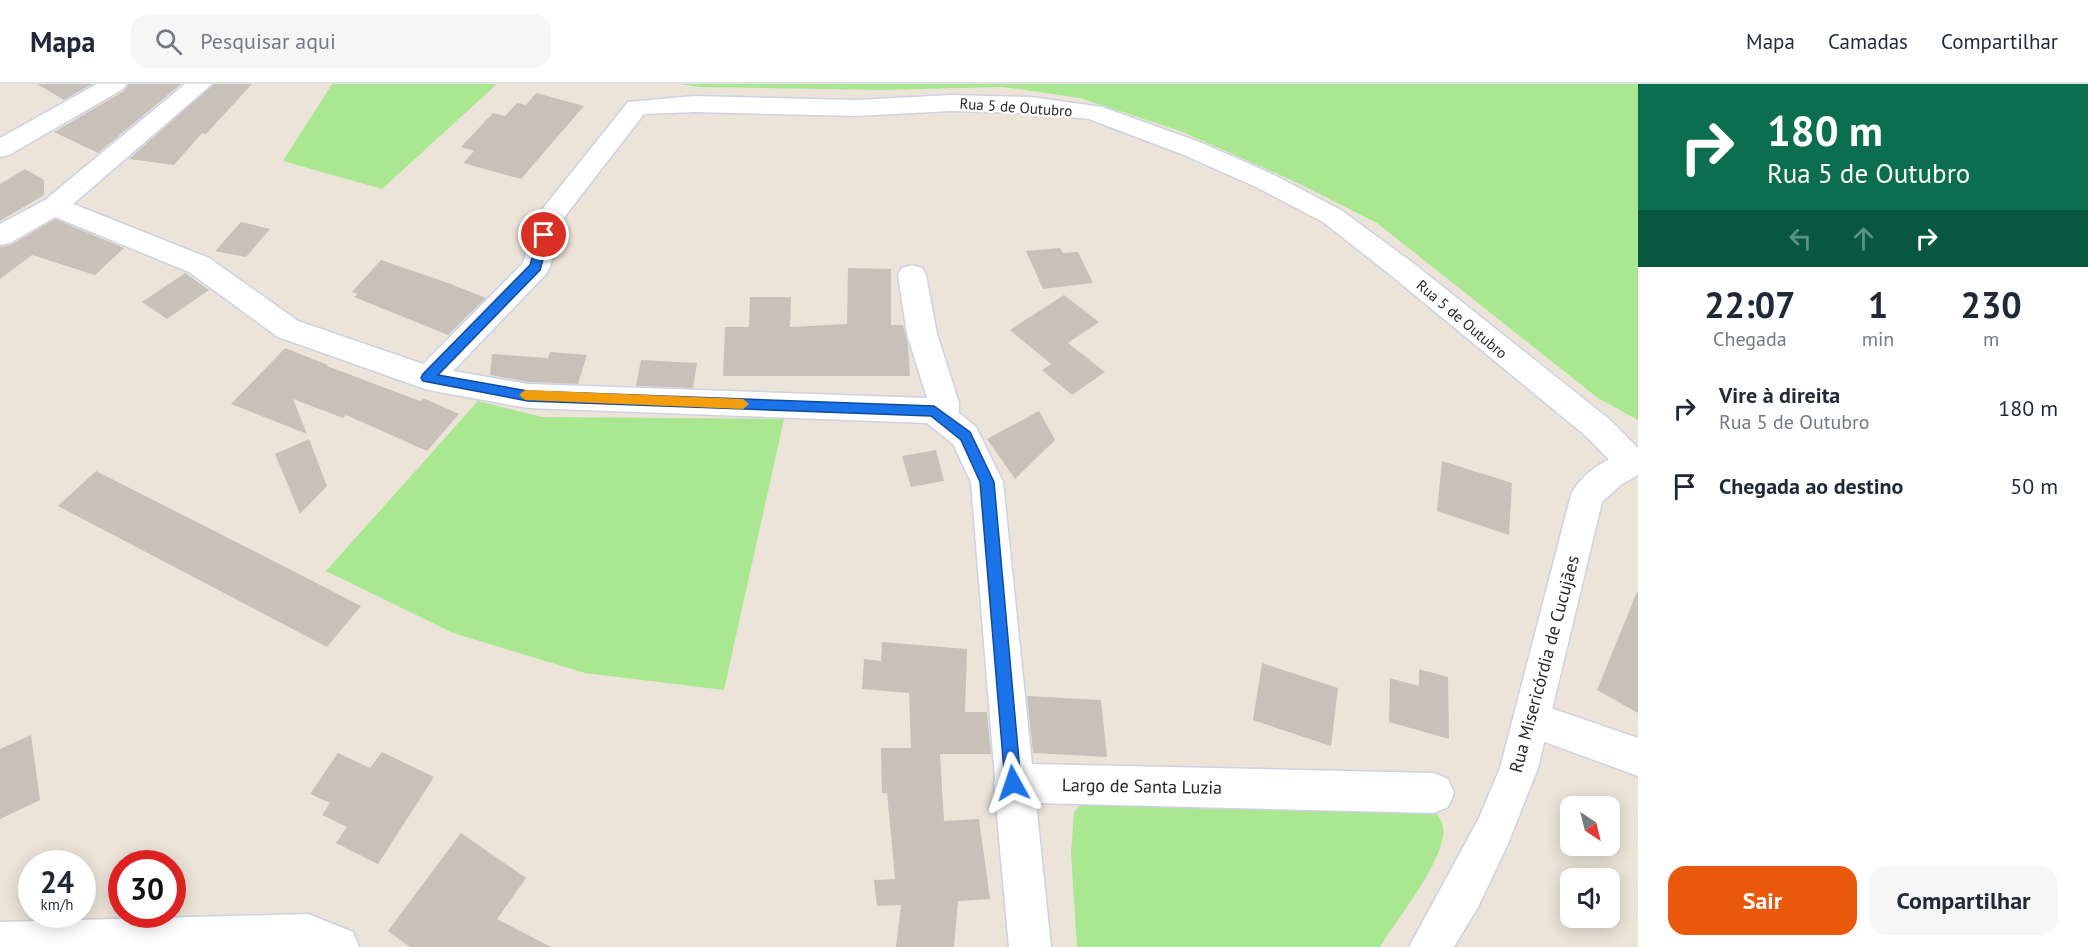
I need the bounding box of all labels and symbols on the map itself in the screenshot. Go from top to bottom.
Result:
street label: Rua 5 de Outubro [959,94,1073,120]
pin [518,209,569,260]
street label: Rua 5 de Outubro [1413,275,1511,363]
street label: Rua Misericórdia de Cucujães [1504,553,1584,775]
position arrow [981,751,1045,815]
street label: Largo de Santa Luzia [1062,773,1222,799]
north arrow [1560,796,1620,856]
speed limit sign: 30 [108,850,186,928]

